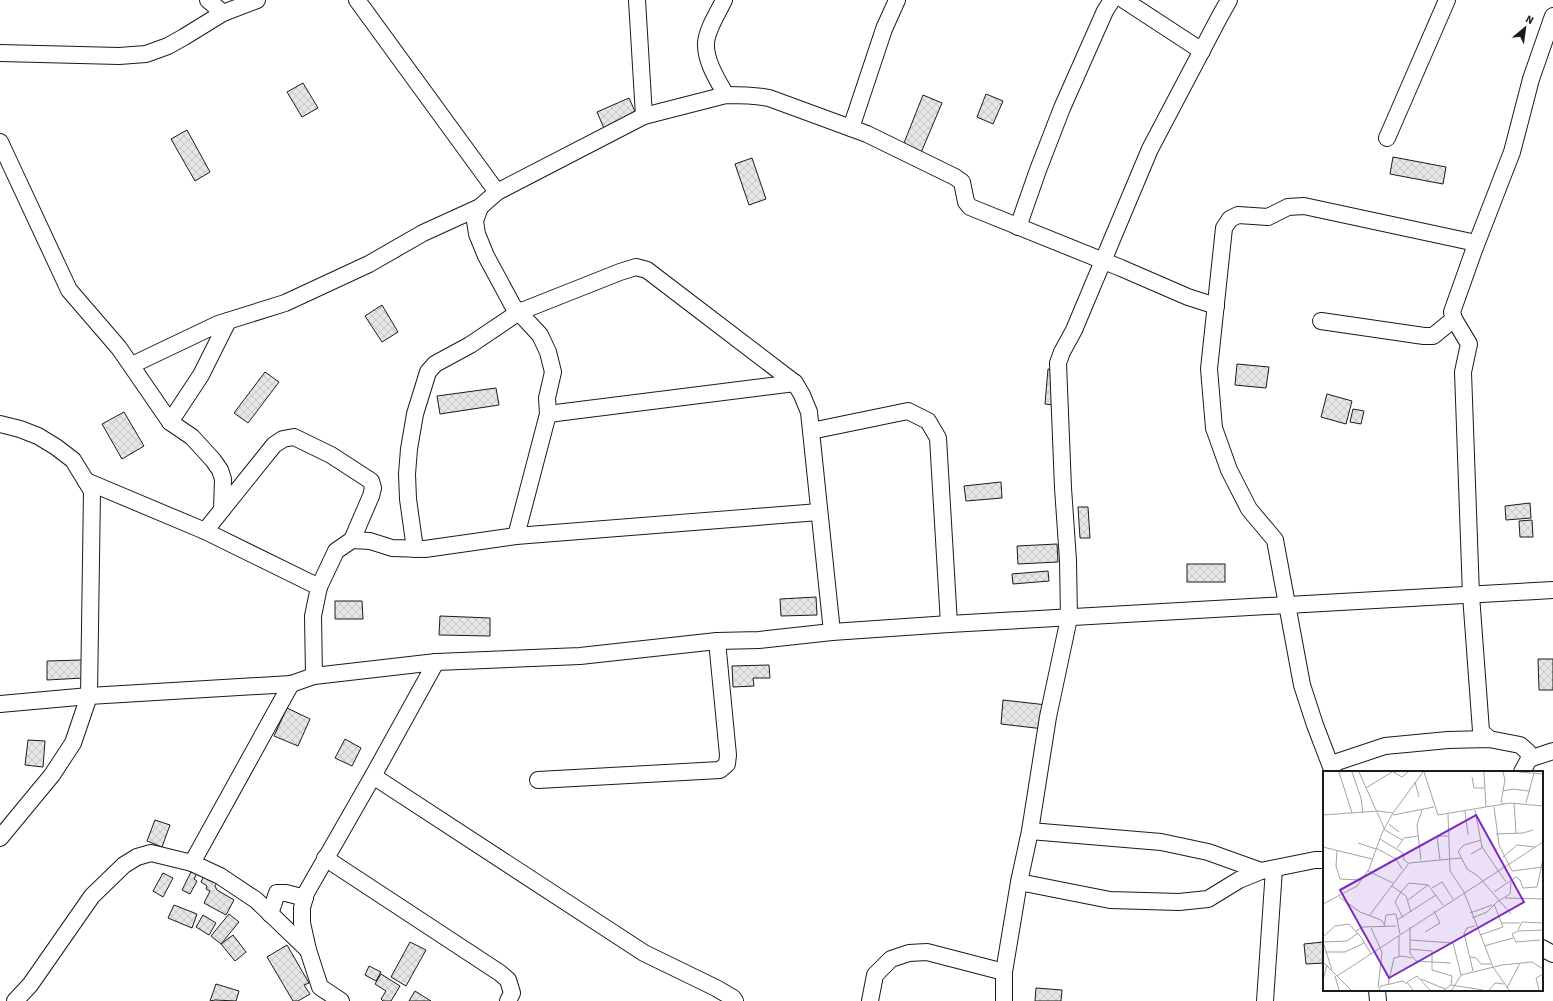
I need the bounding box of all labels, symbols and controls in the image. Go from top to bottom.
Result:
north arrow [1505,8,1545,48]
text: N [1523,11,1536,28]
inset map [1323,771,1543,991]

